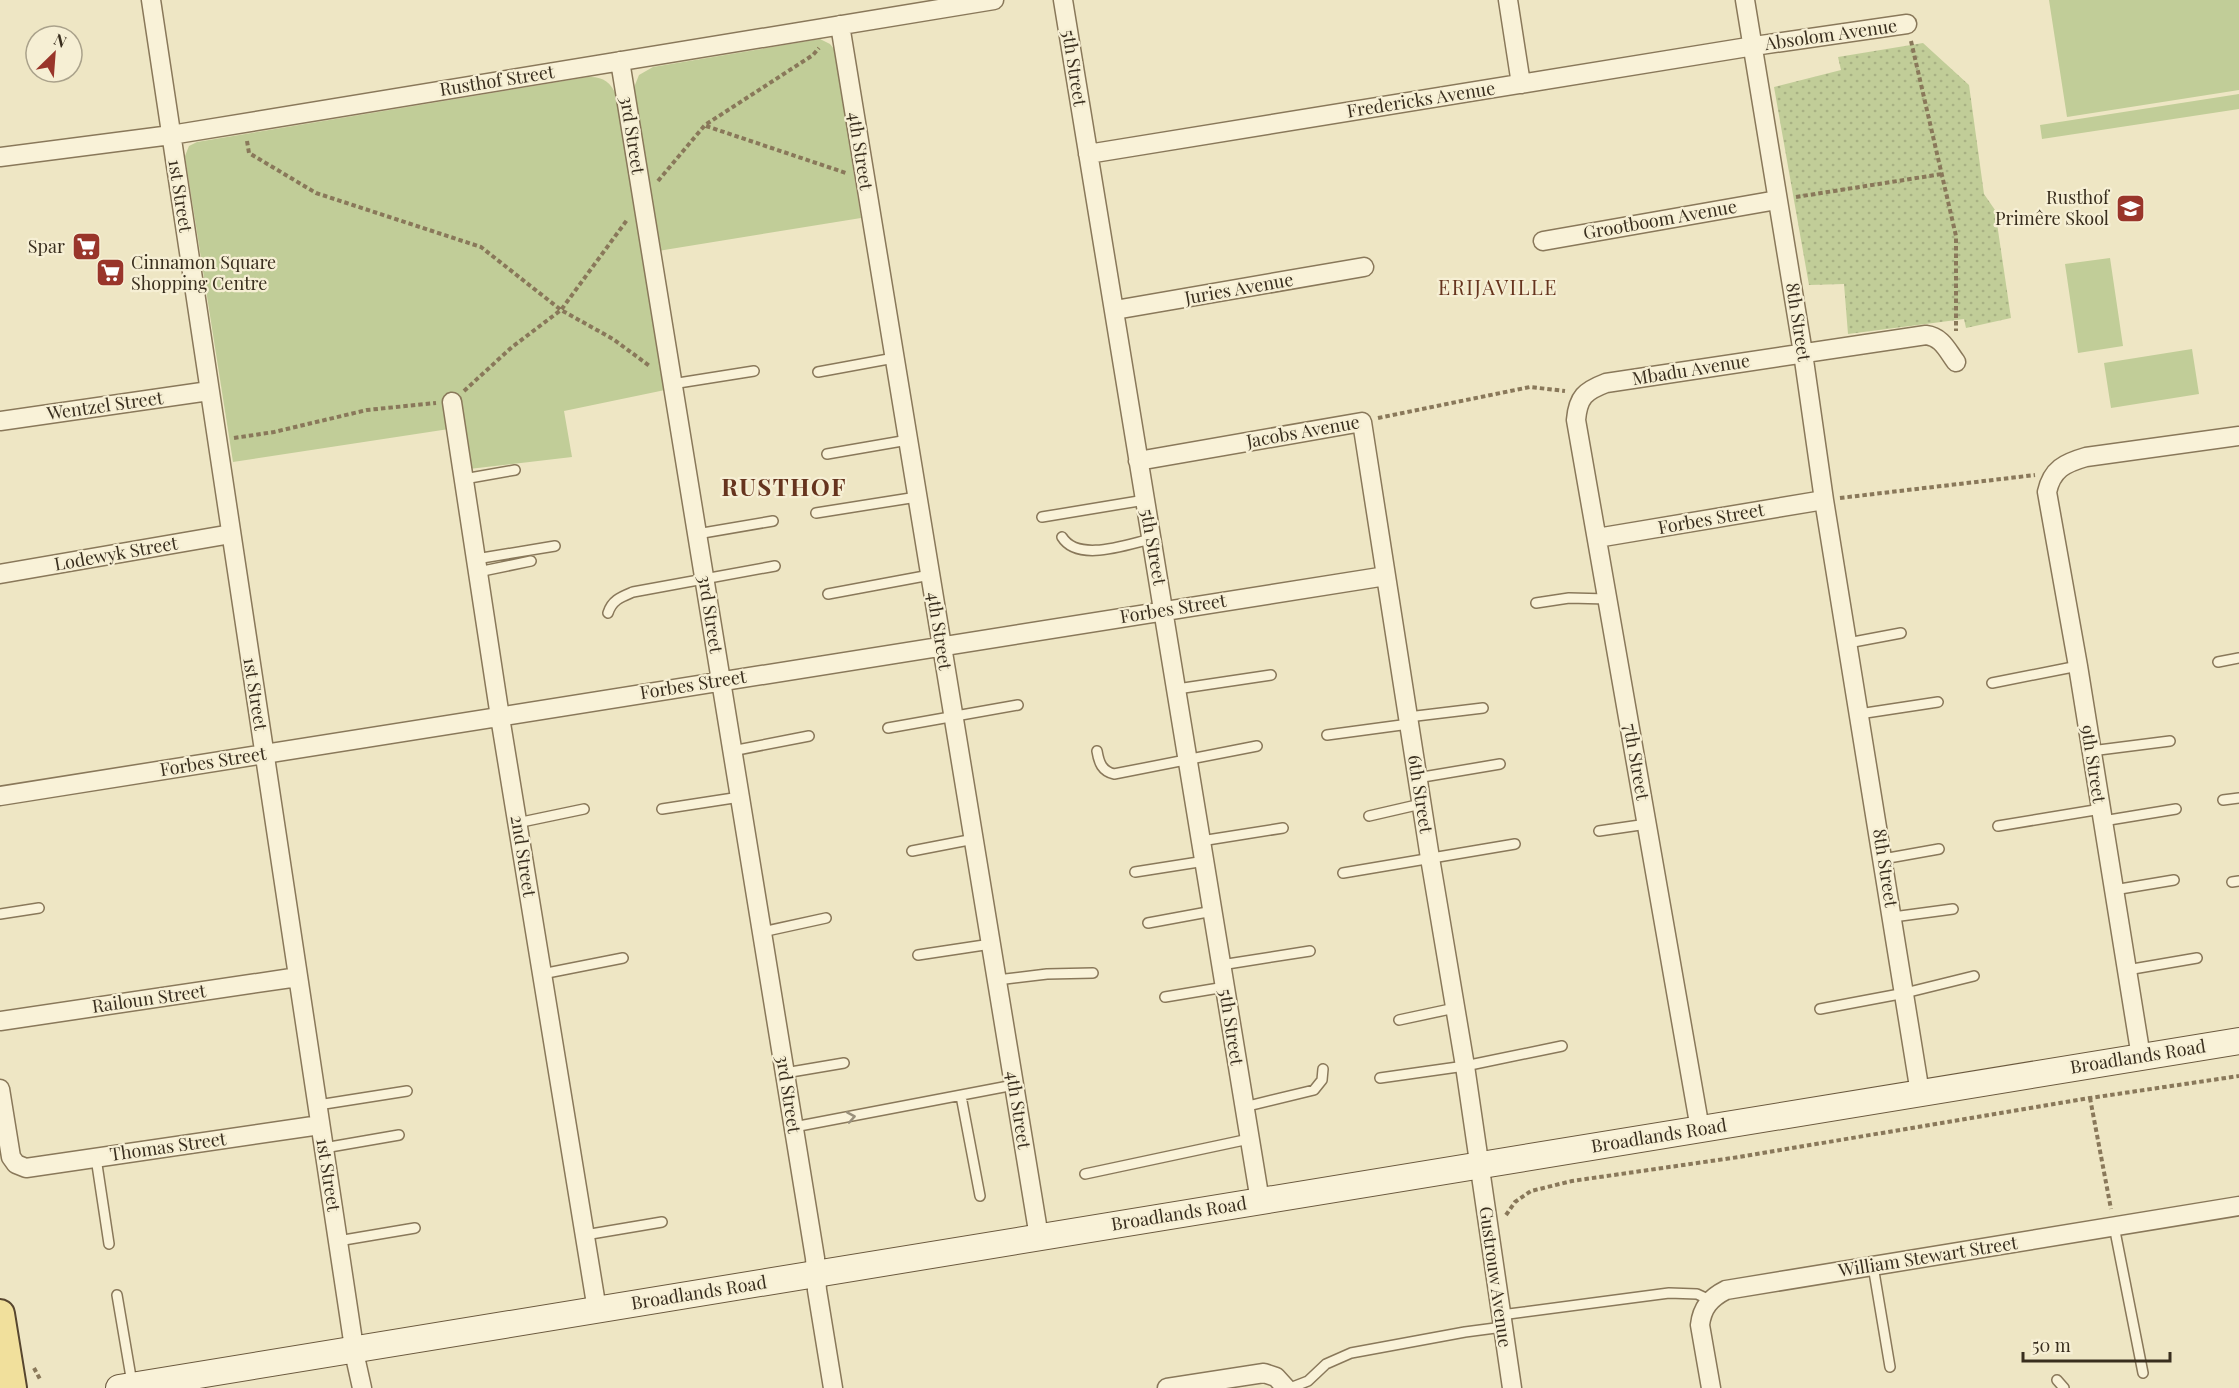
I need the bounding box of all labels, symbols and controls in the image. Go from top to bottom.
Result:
street label: Absolom Avenue [1762,13,1899,55]
north arrow [24,24,84,84]
text: N [51,28,71,52]
street label: 5th Street [1057,28,1093,108]
street label: Rusthof Street [438,59,557,101]
street label: Fredericks Avenue [1345,75,1497,123]
street label: 3rd Street [615,94,651,176]
street label: 4th Street [843,110,879,192]
street label: 1st Street [163,158,199,235]
place label: Rusthof Primêre Skool [1995,185,2111,230]
school or university icon: Rusthof Primêre Skool [2114,192,2146,224]
street label: Grootboom Avenue [1581,194,1738,244]
supermarket icon: Spar [70,231,102,263]
place label: Spar [28,234,65,258]
place label: Cinnamon Square Shopping Centre [131,250,276,295]
supermarket icon: Cinnamon Square Shopping Centre [94,257,126,289]
street label: Juries Avenue [1182,267,1295,310]
district label: ERIJAVILLE [1438,273,1558,300]
street label: 8th Street [1781,281,1817,363]
street label: Mbadu Avenue [1630,348,1751,390]
street label: Wentzel Street [44,385,165,425]
street label: Jacobs Avenue [1243,409,1361,453]
district label: RUSTHOF [721,470,847,502]
street label: Forbes Street [1656,497,1766,539]
street label: 5th Street [1135,507,1173,588]
street label: Lodewyk Street [52,530,180,576]
street label: 3rd Street [693,573,729,655]
street label: Forbes Street [1118,588,1228,628]
street label: 4th Street [922,590,958,672]
street label: 1st Street [238,656,274,733]
street label: Forbes Street [638,664,748,704]
street label: 7th Street [1618,722,1656,802]
street label: 9th Street [2076,723,2112,805]
street label: Forbes Street [158,741,268,781]
street label: 6th Street [1403,753,1439,835]
street label: 2nd Street [506,813,542,899]
street label: 8th Street [1868,827,1904,909]
street label: Railoun Street [90,978,208,1018]
street label: 5th Street [1214,987,1250,1067]
street label: Broadlands Road [2068,1033,2208,1079]
street label: 3rd Street [771,1053,807,1135]
street label: 4th Street [1001,1069,1037,1151]
one-way arrow [846,1111,856,1124]
street label: Broadlands Road [1589,1112,1729,1158]
street label: Thomas Street [108,1126,228,1166]
street label: 1st Street [311,1137,347,1214]
street label: Broadlands Road [1109,1190,1249,1236]
street label: Gustrouw Avenue [1474,1205,1518,1349]
street label: William Stewart Street [1836,1230,2020,1282]
street label: Broadlands Road [629,1269,769,1315]
scale bar [2023,1325,2170,1363]
text: 50 m [2032,1333,2071,1357]

